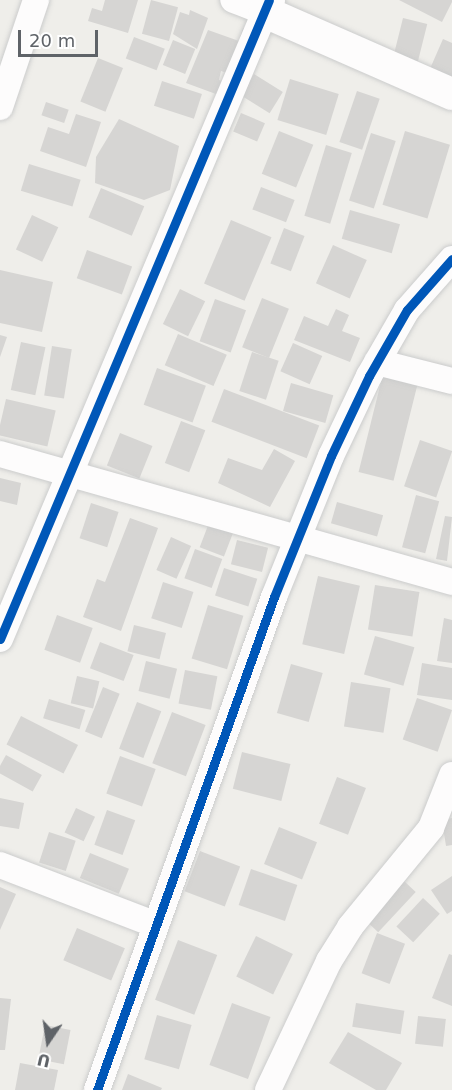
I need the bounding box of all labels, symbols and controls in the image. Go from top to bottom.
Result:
scale bar [21,18,100,56]
text: 20 m [29,30,75,51]
north arrow [18,1012,78,1072]
text: U [35,1049,52,1071]

